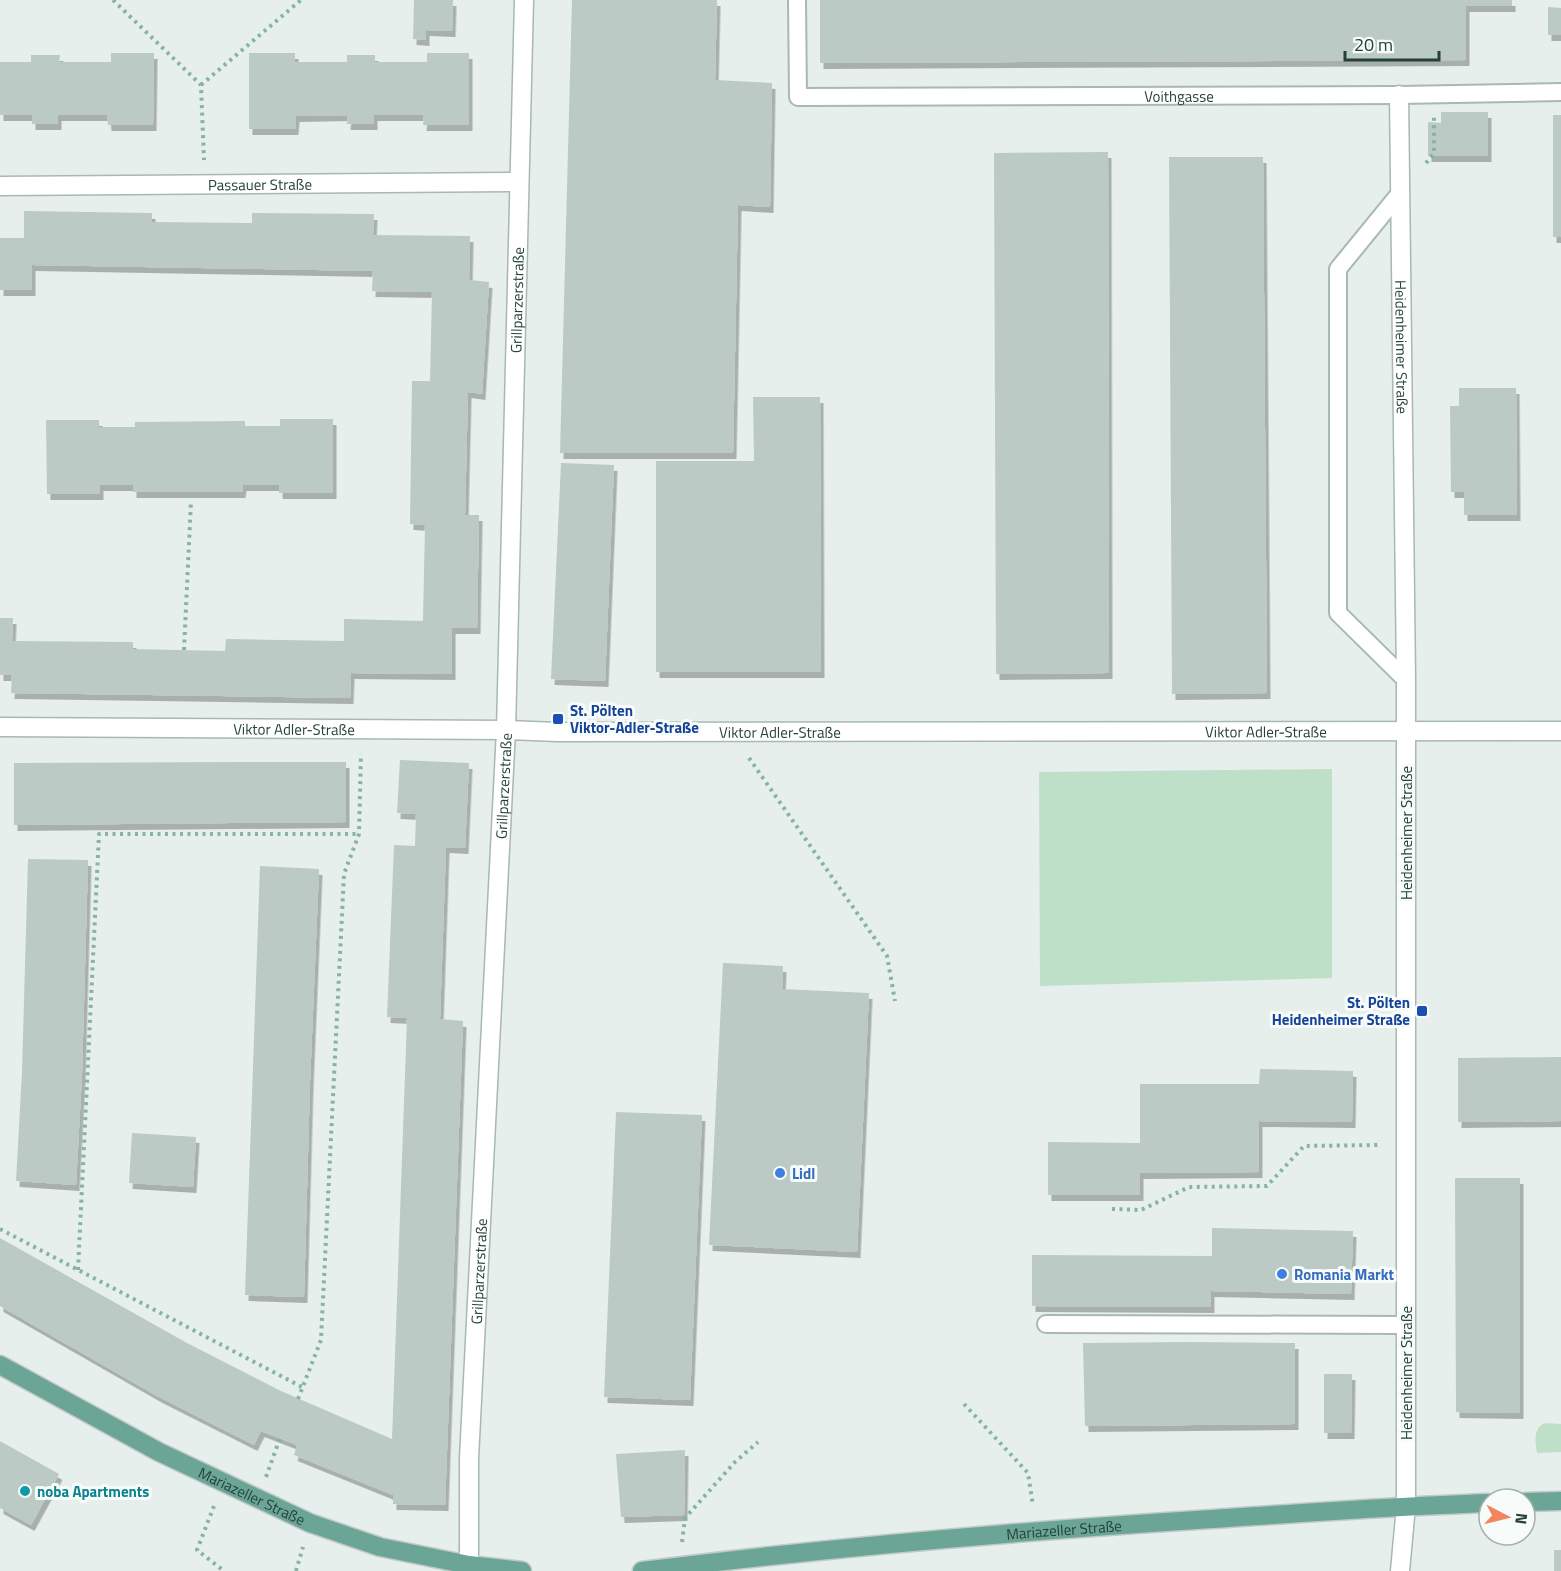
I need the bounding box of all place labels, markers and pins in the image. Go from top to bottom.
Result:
place label: St. Pölten Viktor-Adler-Straße [570,699,699,739]
marker: St. Pölten Viktor-Adler-Straße [551,712,565,726]
place label: St. Pölten Heidenheimer Straße [1272,991,1410,1031]
marker: St. Pölten Heidenheimer Straße [1415,1004,1429,1018]
place label: Lidl [792,1162,815,1185]
marker: Lidl [773,1166,787,1180]
place label: Romania Markt [1294,1263,1394,1286]
marker: Romania Markt [1275,1267,1289,1281]
place label: noba Apartments [37,1480,149,1503]
marker: noba Apartments [18,1484,32,1498]

